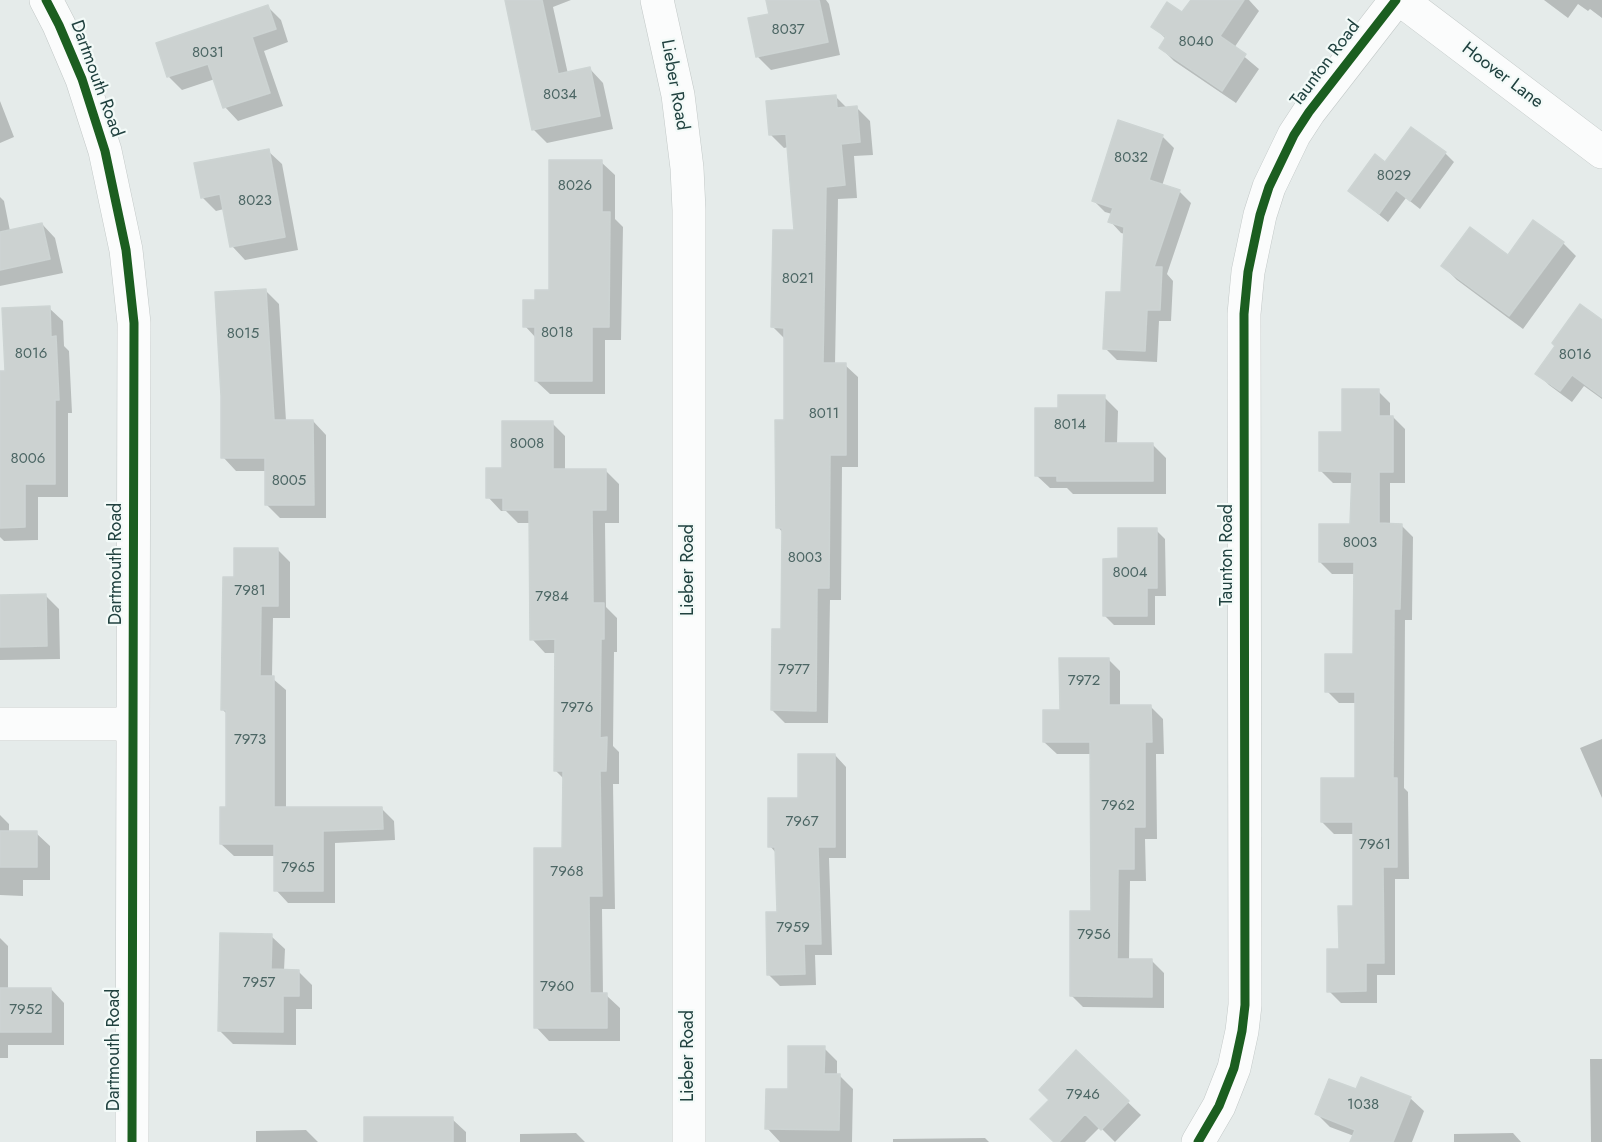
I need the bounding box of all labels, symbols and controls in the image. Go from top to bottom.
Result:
street label: Taunton Road [1287,17,1365,111]
street label: Dartmouth Road [65,18,127,140]
house number: 8037 [771,21,805,39]
house number: 8040 [1179,33,1213,51]
street label: Lieber Road [655,38,693,132]
street label: Hoover Lane [1457,38,1547,114]
house number: 8031 [192,44,224,62]
house number: 8034 [543,86,577,104]
house number: 8032 [1114,149,1148,167]
house number: 8029 [1377,167,1411,185]
house number: 8026 [558,177,592,195]
house number: 8023 [238,192,272,210]
house number: 8021 [782,270,814,288]
house number: 8018 [541,324,573,342]
house number: 8015 [227,325,259,343]
house number: 8016 [15,345,47,363]
house number: 8016 [1559,346,1591,364]
house number: 8011 [809,405,839,423]
house number: 8014 [1054,416,1086,434]
house number: 8008 [510,435,544,453]
house number: 8006 [11,450,45,468]
house number: 8005 [272,472,306,490]
street label: Dartmouth Road [106,503,128,625]
street label: Taunton Road [1217,504,1239,606]
street label: Lieber Road [678,524,700,616]
house number: 8003 [1343,534,1377,552]
house number: 8003 [788,549,822,567]
house number: 8004 [1113,564,1147,582]
house number: 7981 [234,582,266,600]
house number: 7984 [535,588,569,606]
house number: 7977 [778,661,810,679]
house number: 7972 [1068,672,1100,690]
house number: 7976 [561,699,593,717]
house number: 7973 [234,731,266,749]
house number: 7962 [1101,797,1135,815]
house number: 7967 [785,813,819,831]
house number: 7961 [1359,836,1391,854]
house number: 7965 [281,859,315,877]
house number: 7968 [550,863,584,881]
house number: 7959 [776,919,810,937]
house number: 7956 [1077,926,1111,944]
house number: 7957 [243,974,275,992]
house number: 7960 [540,978,574,996]
street label: Dartmouth Road [104,989,126,1111]
house number: 7952 [9,1001,43,1019]
street label: Lieber Road [678,1010,700,1102]
house number: 7946 [1066,1086,1100,1104]
house number: 1038 [1347,1096,1379,1114]

